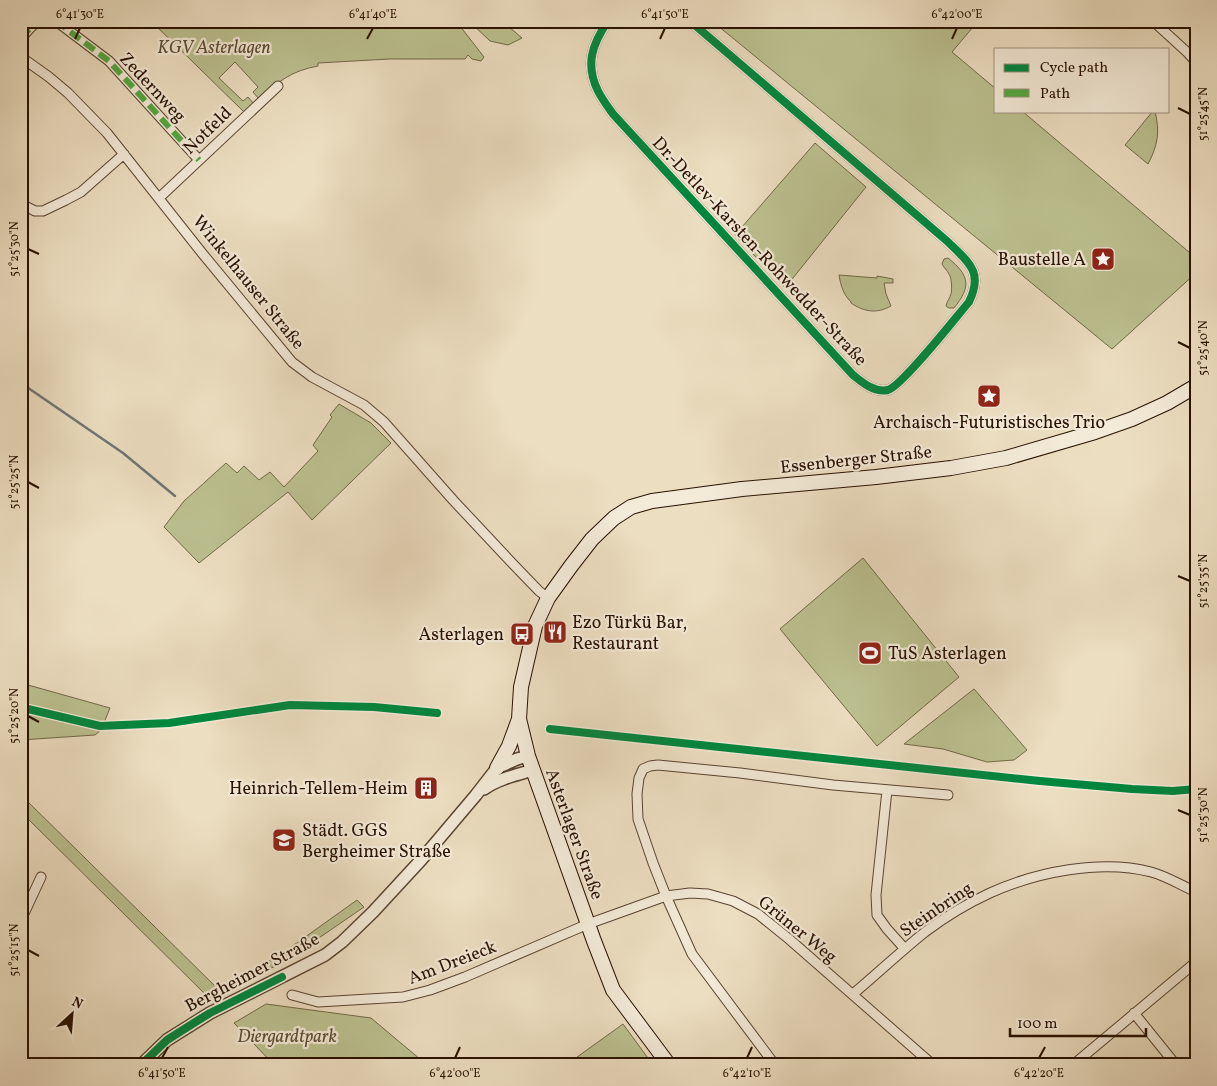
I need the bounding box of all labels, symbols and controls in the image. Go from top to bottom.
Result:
text: 6°41'30"E [56,7,104,23]
text: 6°41'40"E [349,7,397,23]
text: 6°41'50"E [641,7,689,23]
text: 6°42'00"E [932,7,982,23]
park label: KGV Asterlagen [157,36,271,61]
street label: Zedernweg [113,47,191,129]
legend [994,48,1170,112]
text: Cycle path [1040,58,1108,79]
text: Path [1040,84,1070,105]
text: 51°25'45"N [1196,87,1212,141]
street label: Notfeld [178,101,238,161]
street label: Dr.-Detlev-Karsten-Rohwedder-Straße [646,132,872,372]
street label: Winkelhauser Straße [186,210,310,355]
text: 51°25'30"N [7,221,23,277]
place icon: Baustelle A [1090,246,1116,272]
place label: Baustelle A [998,248,1086,273]
text: 51°25'40"N [1196,320,1212,376]
place icon: Archaisch-Futuristisches Trio [976,383,1002,409]
place label: Archaisch-Futuristisches Trio [873,411,1105,436]
street label: Essenberger Straße [779,440,933,481]
text: 51°25'25"N [7,455,23,509]
text: 51°25'35"N [1196,554,1212,608]
place label: Ezo Türkü Bar, Restaurant [572,611,687,657]
restaurant icon: Ezo Türkü Bar, Restaurant [542,619,568,645]
bus stop icon: Asterlagen [509,621,535,647]
place label: Asterlagen [419,623,504,648]
sports icon: TuS Asterlagen [857,640,883,666]
place label: TuS Asterlagen [888,642,1007,667]
text: 51°25'20"N [7,688,23,744]
street label: Asterlager Straße [538,765,609,904]
building icon: Heinrich-Tellem-Heim [413,775,439,801]
place label: Heinrich-Tellem-Heim [229,777,408,802]
text: 51°25'30"N [1196,787,1212,843]
place label: Städt. GGS Bergheimer Straße [302,819,451,865]
school or university icon: Städt. GGS Bergheimer Straße [271,827,297,853]
street label: Steinbring [895,877,978,944]
street label: Grüner Weg [752,891,842,970]
text: 51°25'15"N [7,923,23,976]
street label: Bergheimer Straße [181,927,324,1019]
street label: Am Dreieck [405,935,500,992]
north arrow [48,988,98,1038]
text: N [68,993,86,1014]
scale bar [1010,1006,1146,1038]
text: 100 m [1017,1014,1057,1035]
park label: Diergardtpark [237,1025,337,1050]
text: 6°41'50"E [138,1066,186,1082]
text: 6°42'00"E [430,1066,480,1082]
text: 6°42'10"E [723,1066,771,1082]
text: 6°42'20"E [1014,1066,1064,1082]

